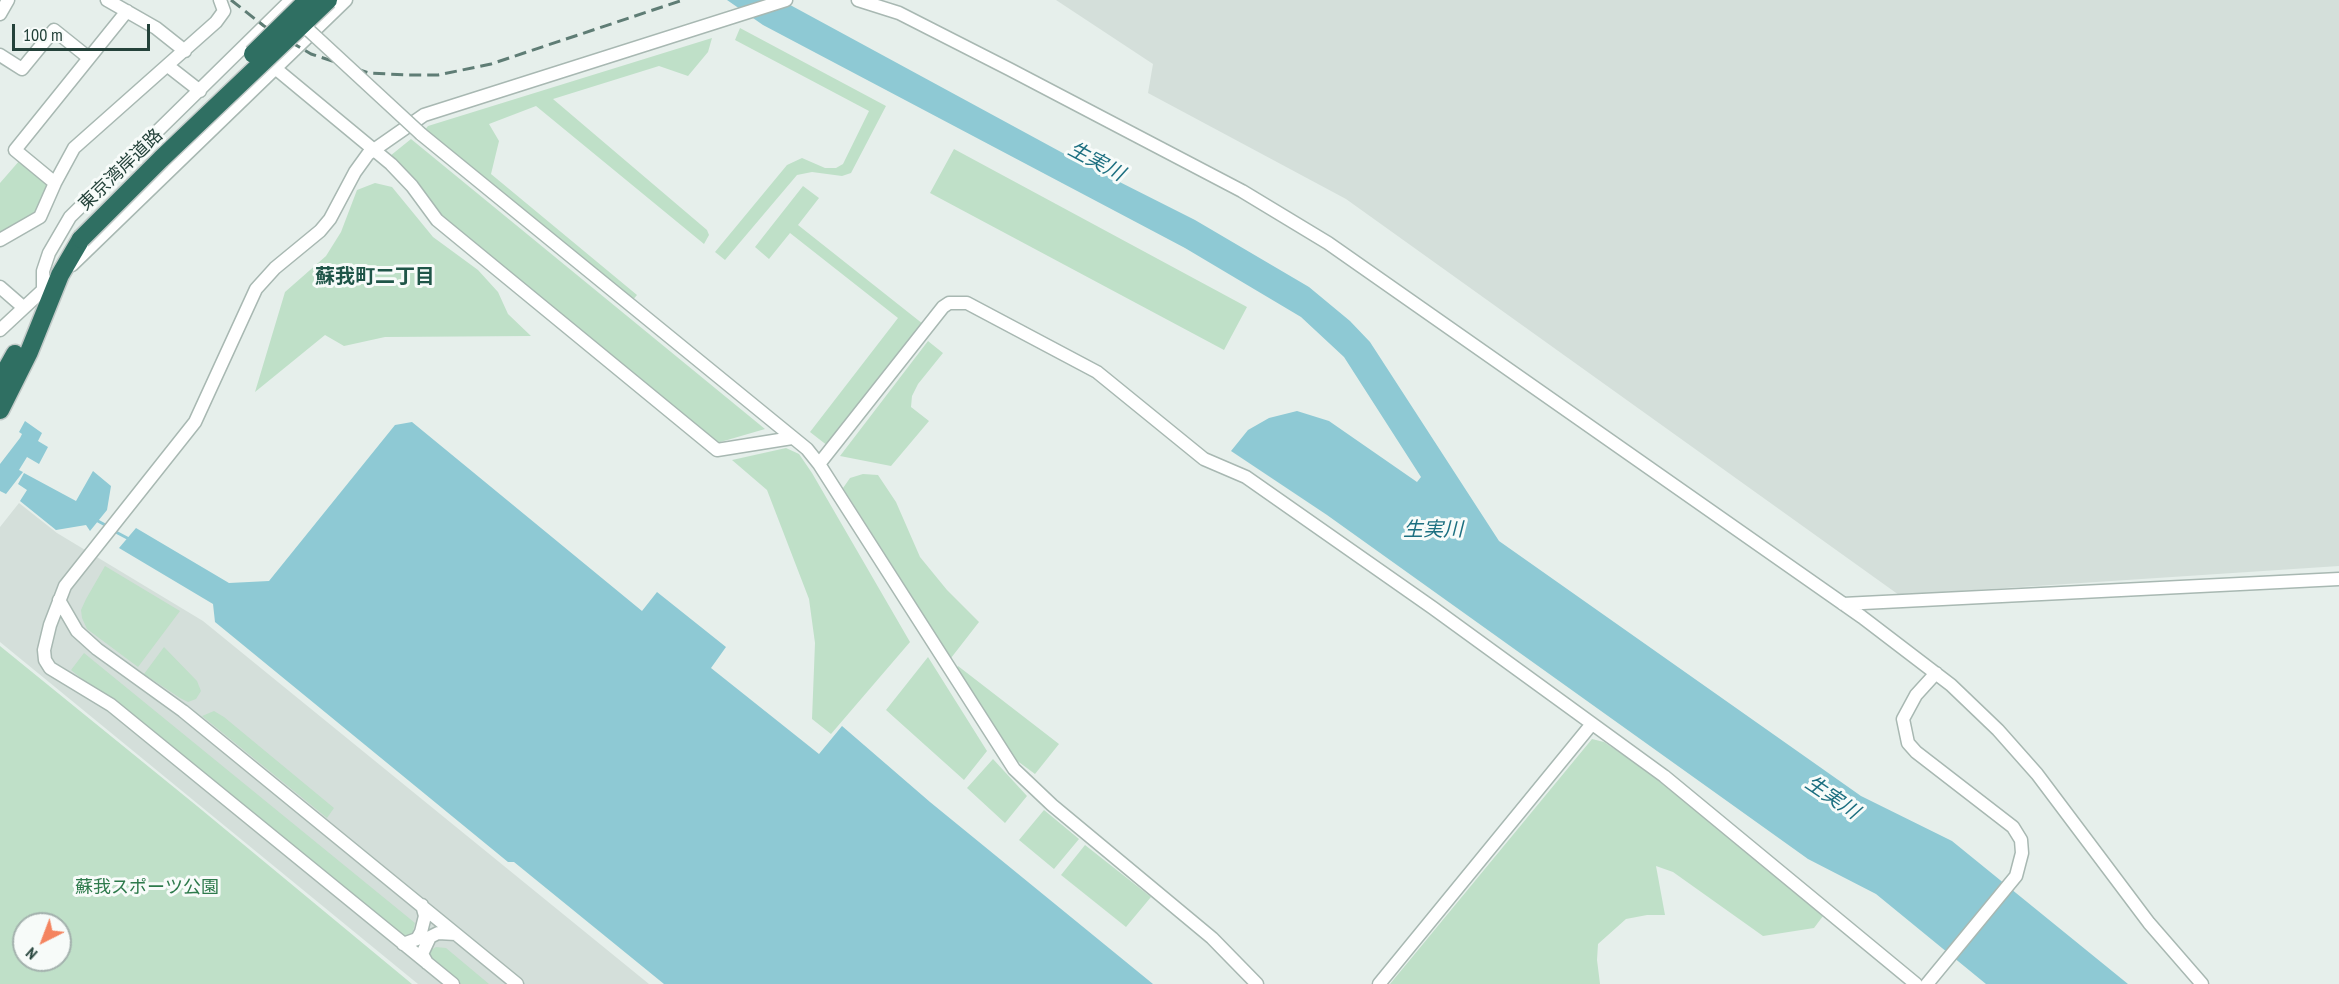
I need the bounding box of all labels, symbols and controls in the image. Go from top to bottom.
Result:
scale bar [15,12,153,50]
text: 100 m [23,23,63,46]
street label: 東京湾岸道路 [75,125,167,215]
water label: 生実川 [1064,137,1128,187]
district label: 蘇我町二丁目 [315,265,435,289]
water label: 生実川 [1403,518,1463,542]
water label: 生実川 [1800,771,1864,825]
park label: 蘇我スポーツ公園 [75,877,219,899]
north arrow [12,912,72,972]
text: N [21,944,41,964]

